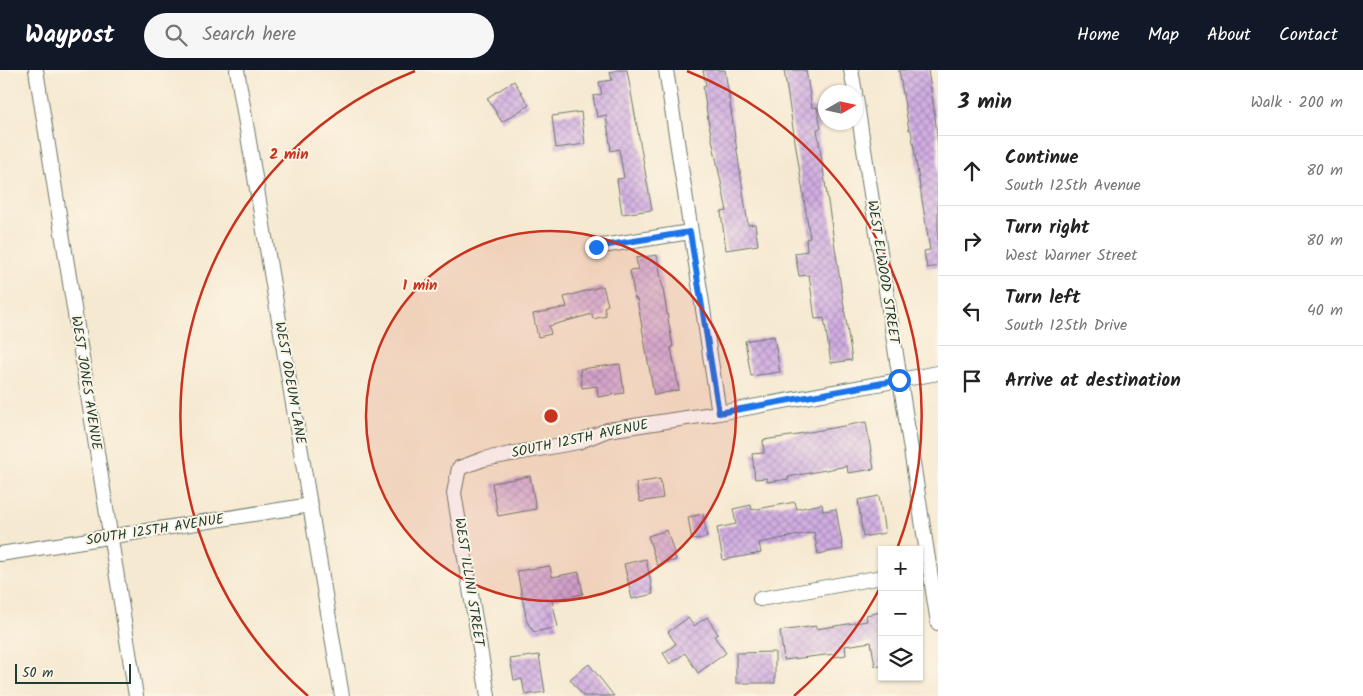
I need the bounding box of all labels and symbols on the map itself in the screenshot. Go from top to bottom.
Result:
north arrow [818,85,863,130]
text: 2 min [269,143,309,167]
street label: WEST ELWOOD STREET [861,199,905,347]
route end [585,236,608,259]
text: 1 min [403,274,437,298]
street label: WEST JONES AVENUE [65,314,108,453]
street label: WEST ODEUM LANE [268,320,312,447]
route start [888,369,911,392]
centre of rings [542,407,560,425]
street label: SOUTH 125TH AVENUE [509,414,651,464]
street label: SOUTH 125TH AVENUE [84,508,226,552]
street label: WEST ILLINI STREET [448,516,490,649]
scale bar [15,661,131,684]

